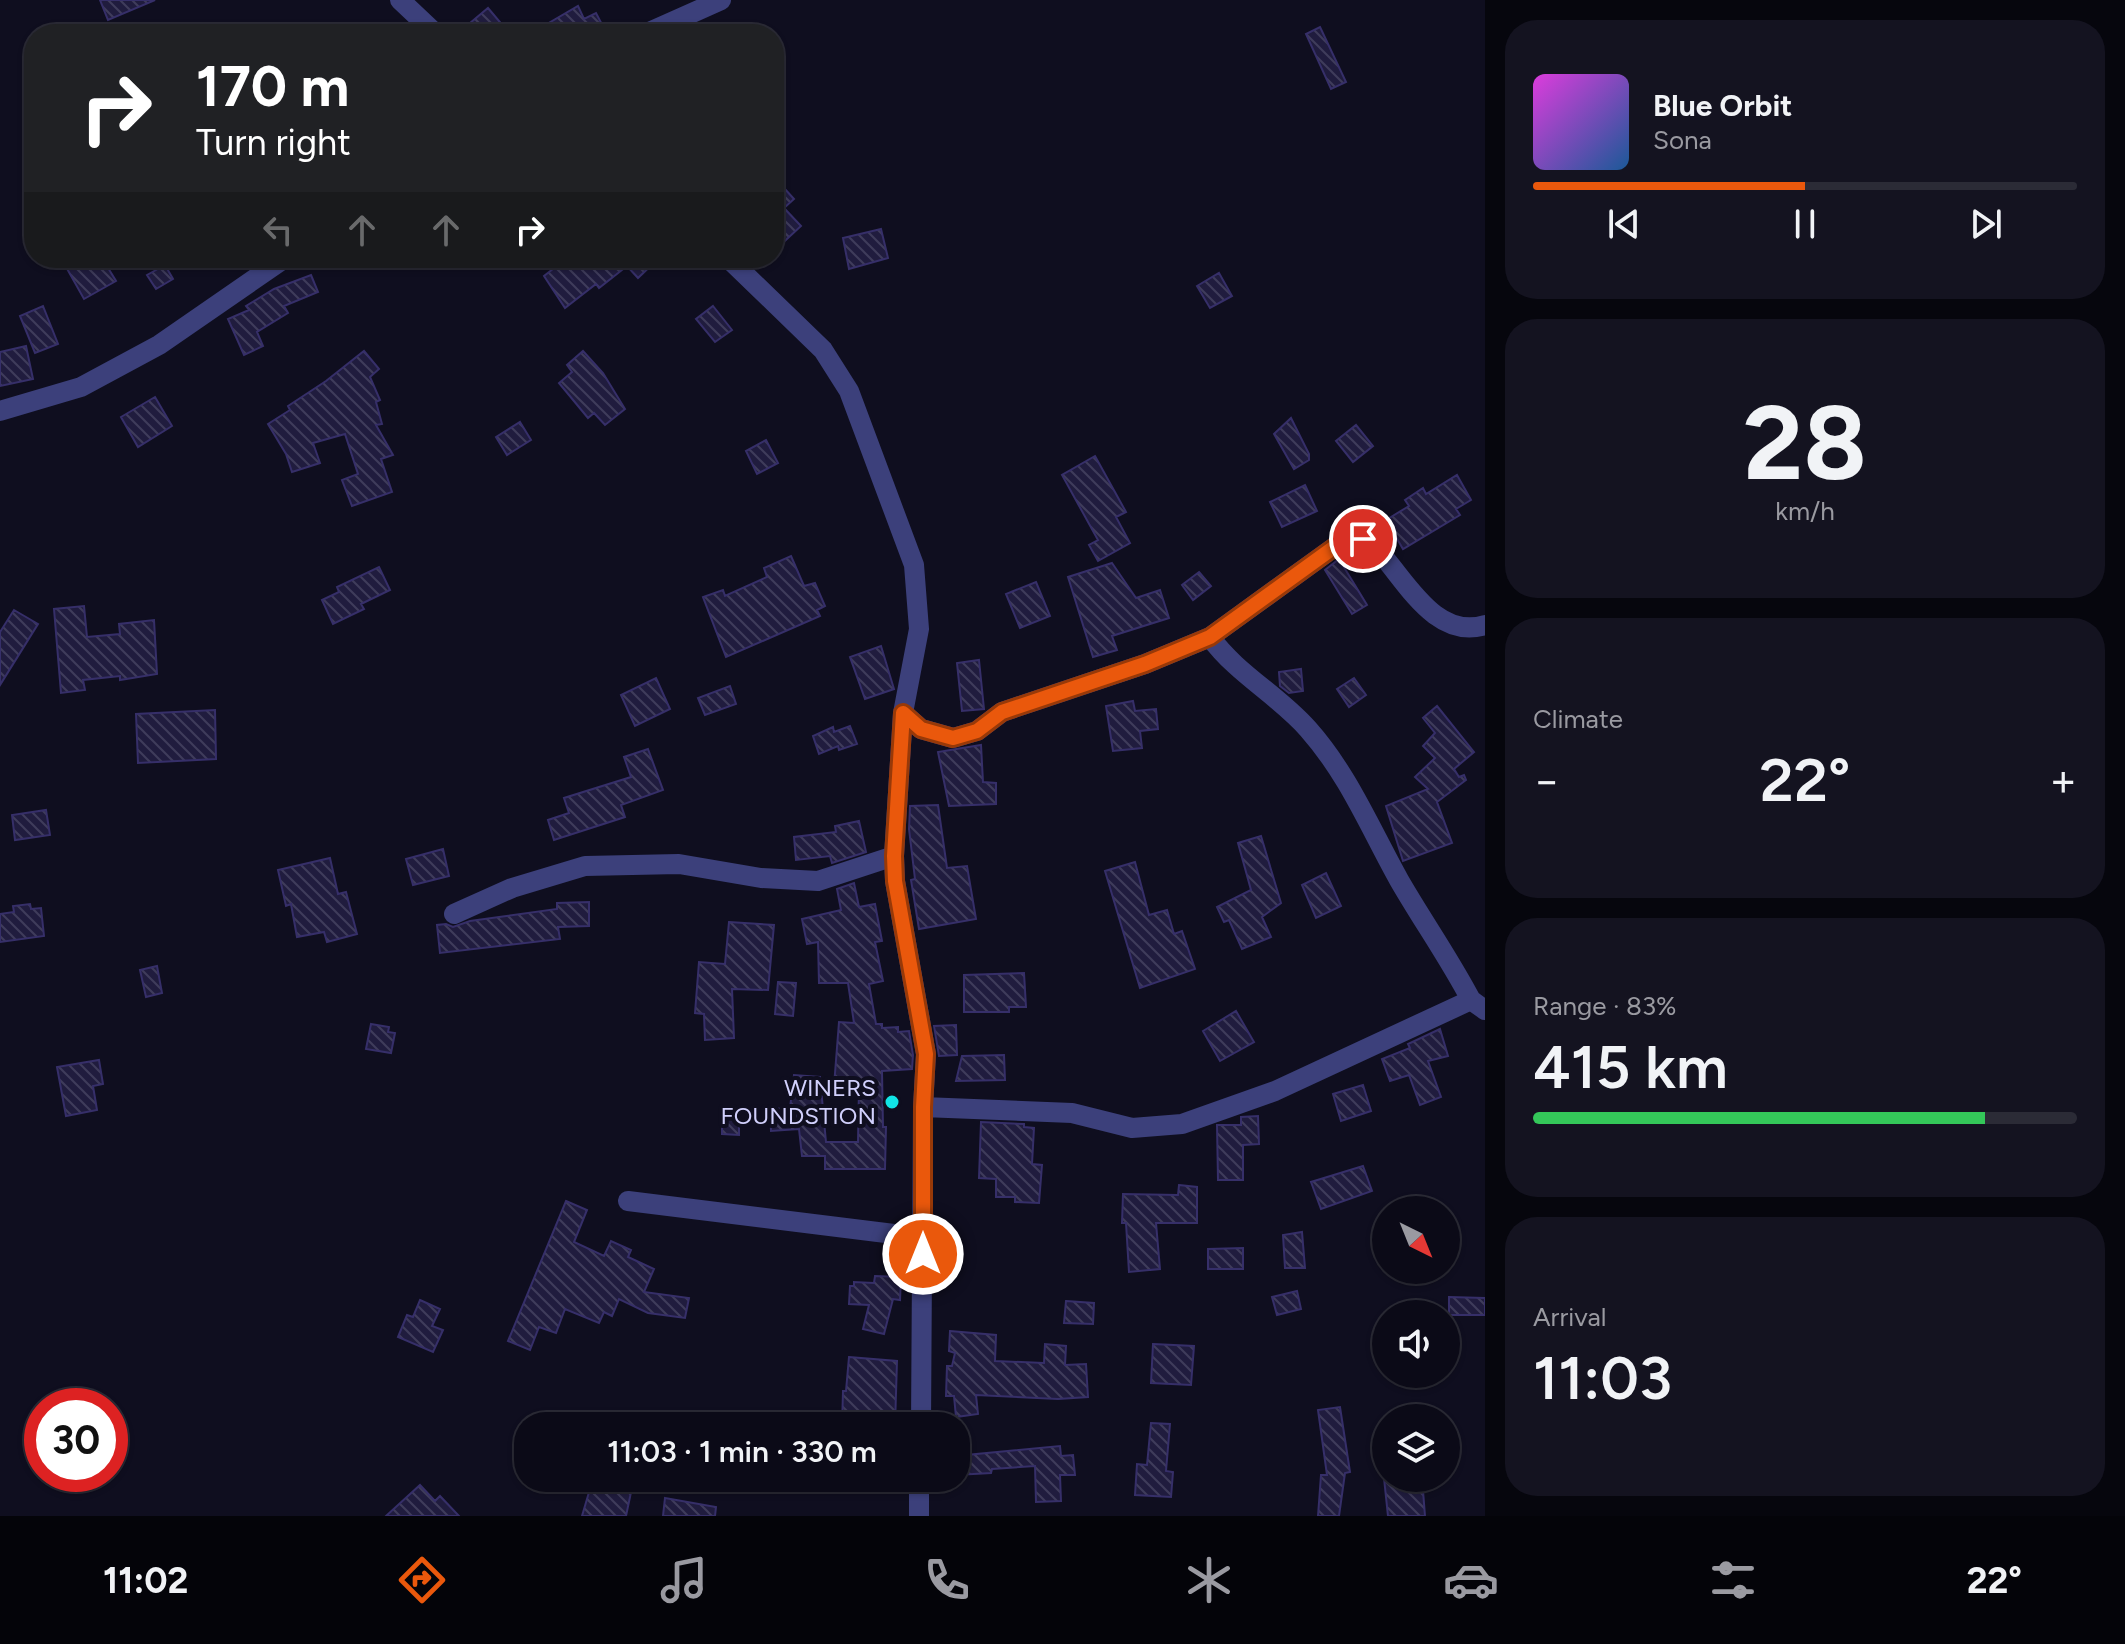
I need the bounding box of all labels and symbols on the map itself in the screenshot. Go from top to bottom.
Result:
pin [1329,505,1397,573]
place label: WINERS FOUNDSTION [721,1073,876,1130]
marker: WINERS FOUNDSTION [883,1093,901,1111]
north arrow [1372,1196,1460,1284]
position arrow [881,1212,965,1296]
speed limit sign: 30 [24,1388,128,1492]

